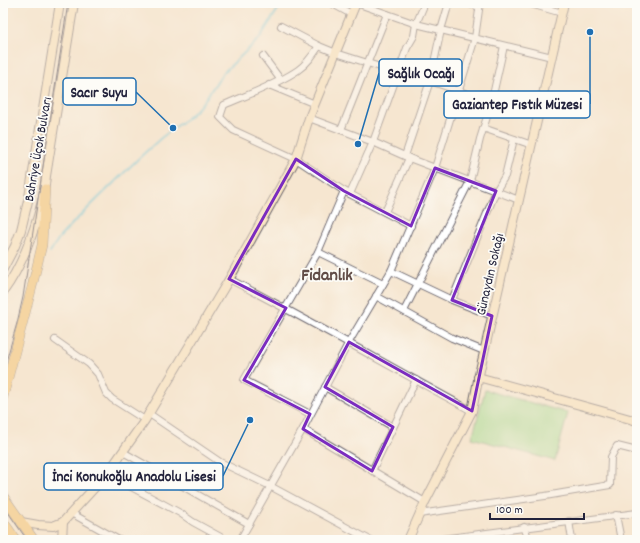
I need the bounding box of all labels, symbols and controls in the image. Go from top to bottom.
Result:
callout: Sağlık Ocağı [379,59,462,86]
text: Sağlık Ocağı [387,64,455,86]
callout: Sacır Suyu [63,78,136,105]
text: Sacır Suyu [70,83,128,105]
callout: Gaziantep Fıstık Müzesi [444,91,590,118]
text: Gaziantep Fıstık Müzesi [452,95,582,117]
street label: Bahriye Üçok Bulvarı [20,96,58,203]
street label: Günaydın Sokağı [472,231,510,318]
district label: Fidanlık [301,264,353,289]
callout: İnci Konukoğlu Anadolu Lisesi [44,463,223,490]
text: İnci Konukoğlu Anadolu Lisesi [52,467,216,489]
scale bar [490,495,584,521]
text: 100 m [496,502,523,519]

